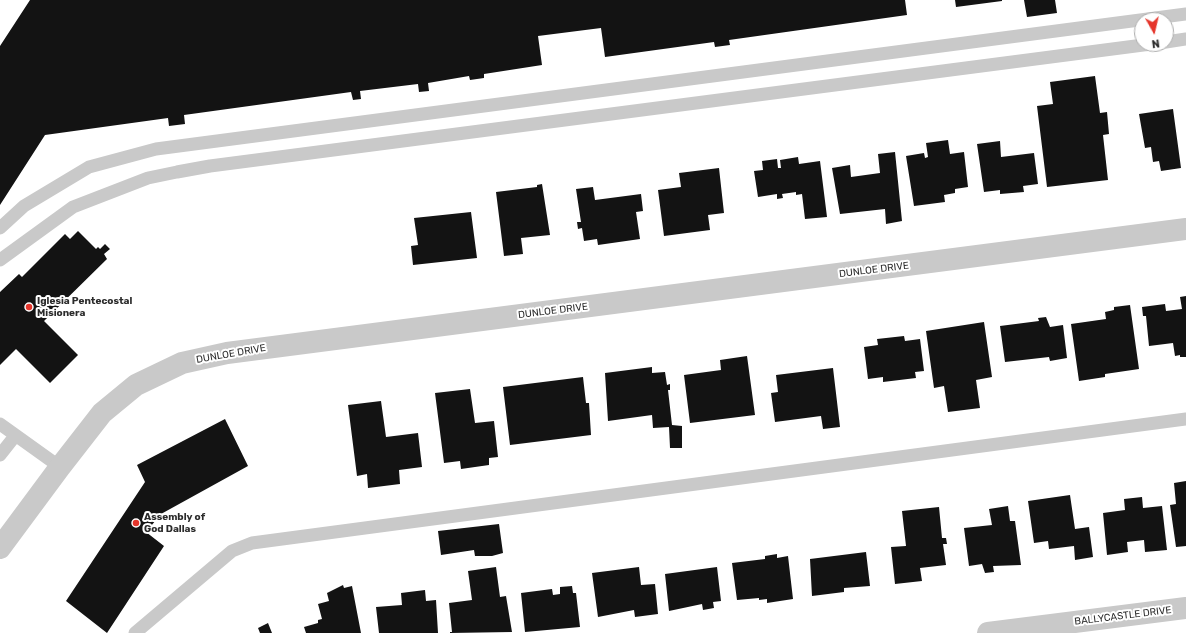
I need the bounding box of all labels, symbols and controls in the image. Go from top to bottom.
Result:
north arrow [1134,12,1174,52]
text: N [1151,36,1160,50]
street label: DUNLOE DRIVE [838,260,910,280]
place label: Iglesia Pentecostal Misionera [37,295,132,318]
street label: DUNLOE DRIVE [517,301,589,321]
marker: Iglesia Pentecostal Misionera [24,302,34,312]
street label: DUNLOE DRIVE [195,342,267,366]
place label: Assembly of God Dallas [144,511,205,534]
marker: Assembly of God Dallas [131,518,141,528]
street label: BALLYCASTLE DRIVE [1074,604,1172,628]

